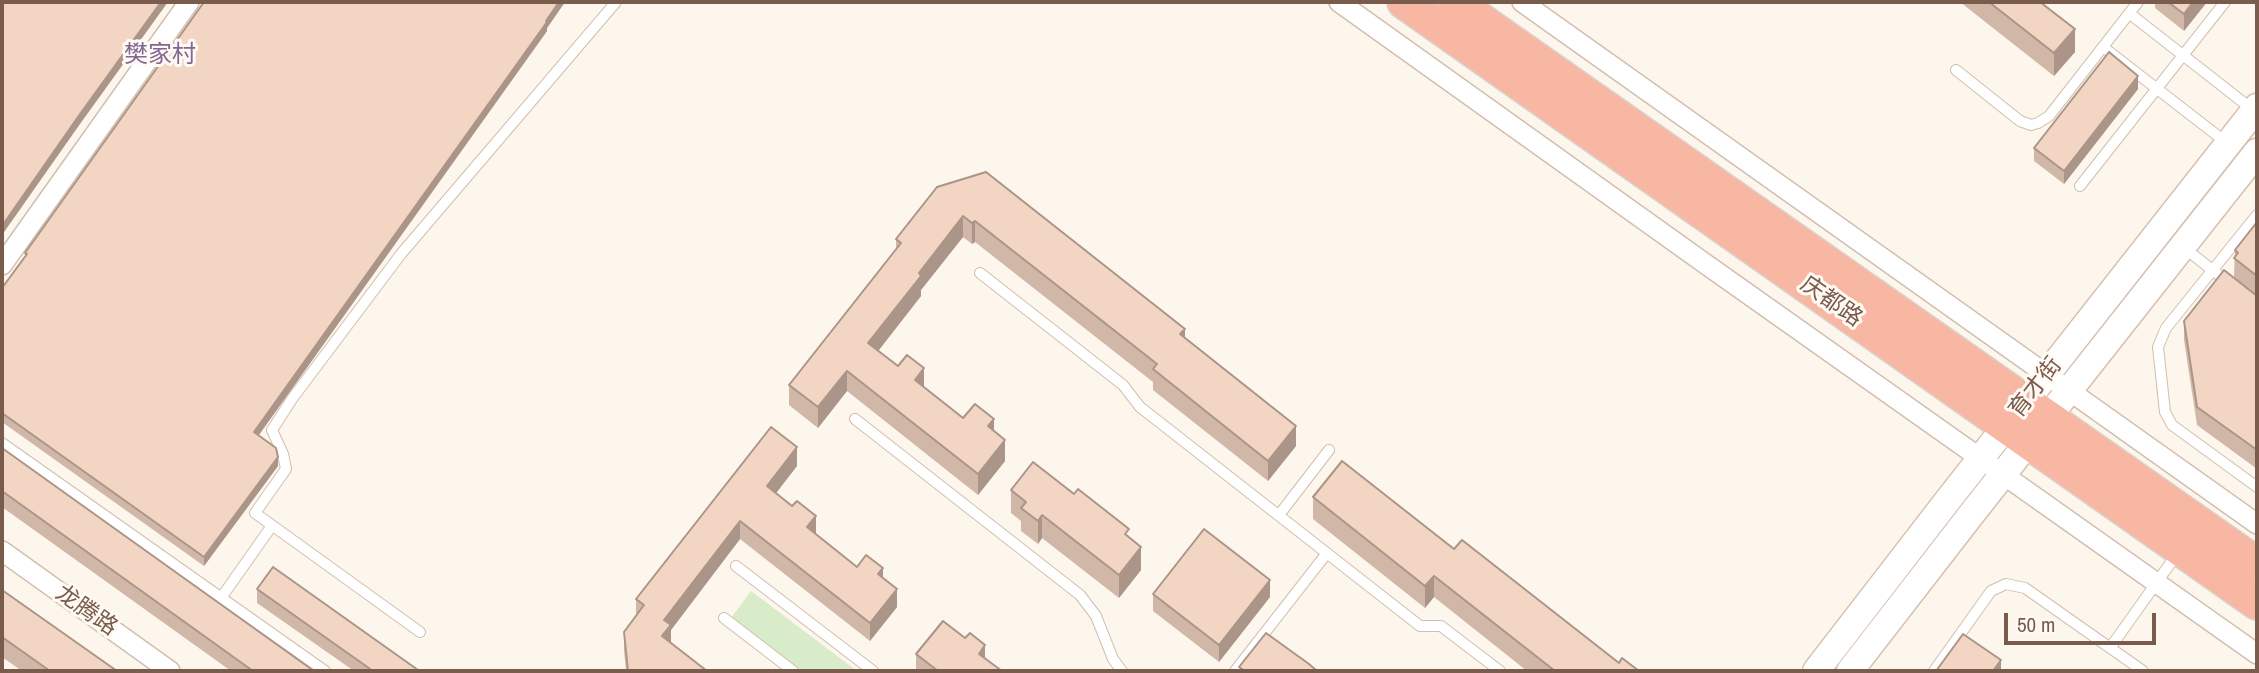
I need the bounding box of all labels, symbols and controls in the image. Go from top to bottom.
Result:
district label: 樊家村 [124,42,196,70]
street label: 庆都路 [1795,271,1867,333]
street label: 育才街 [2004,352,2068,424]
street label: 龙腾路 [50,580,122,642]
scale bar [2007,600,2159,644]
text: 50 m [2017,610,2055,639]

